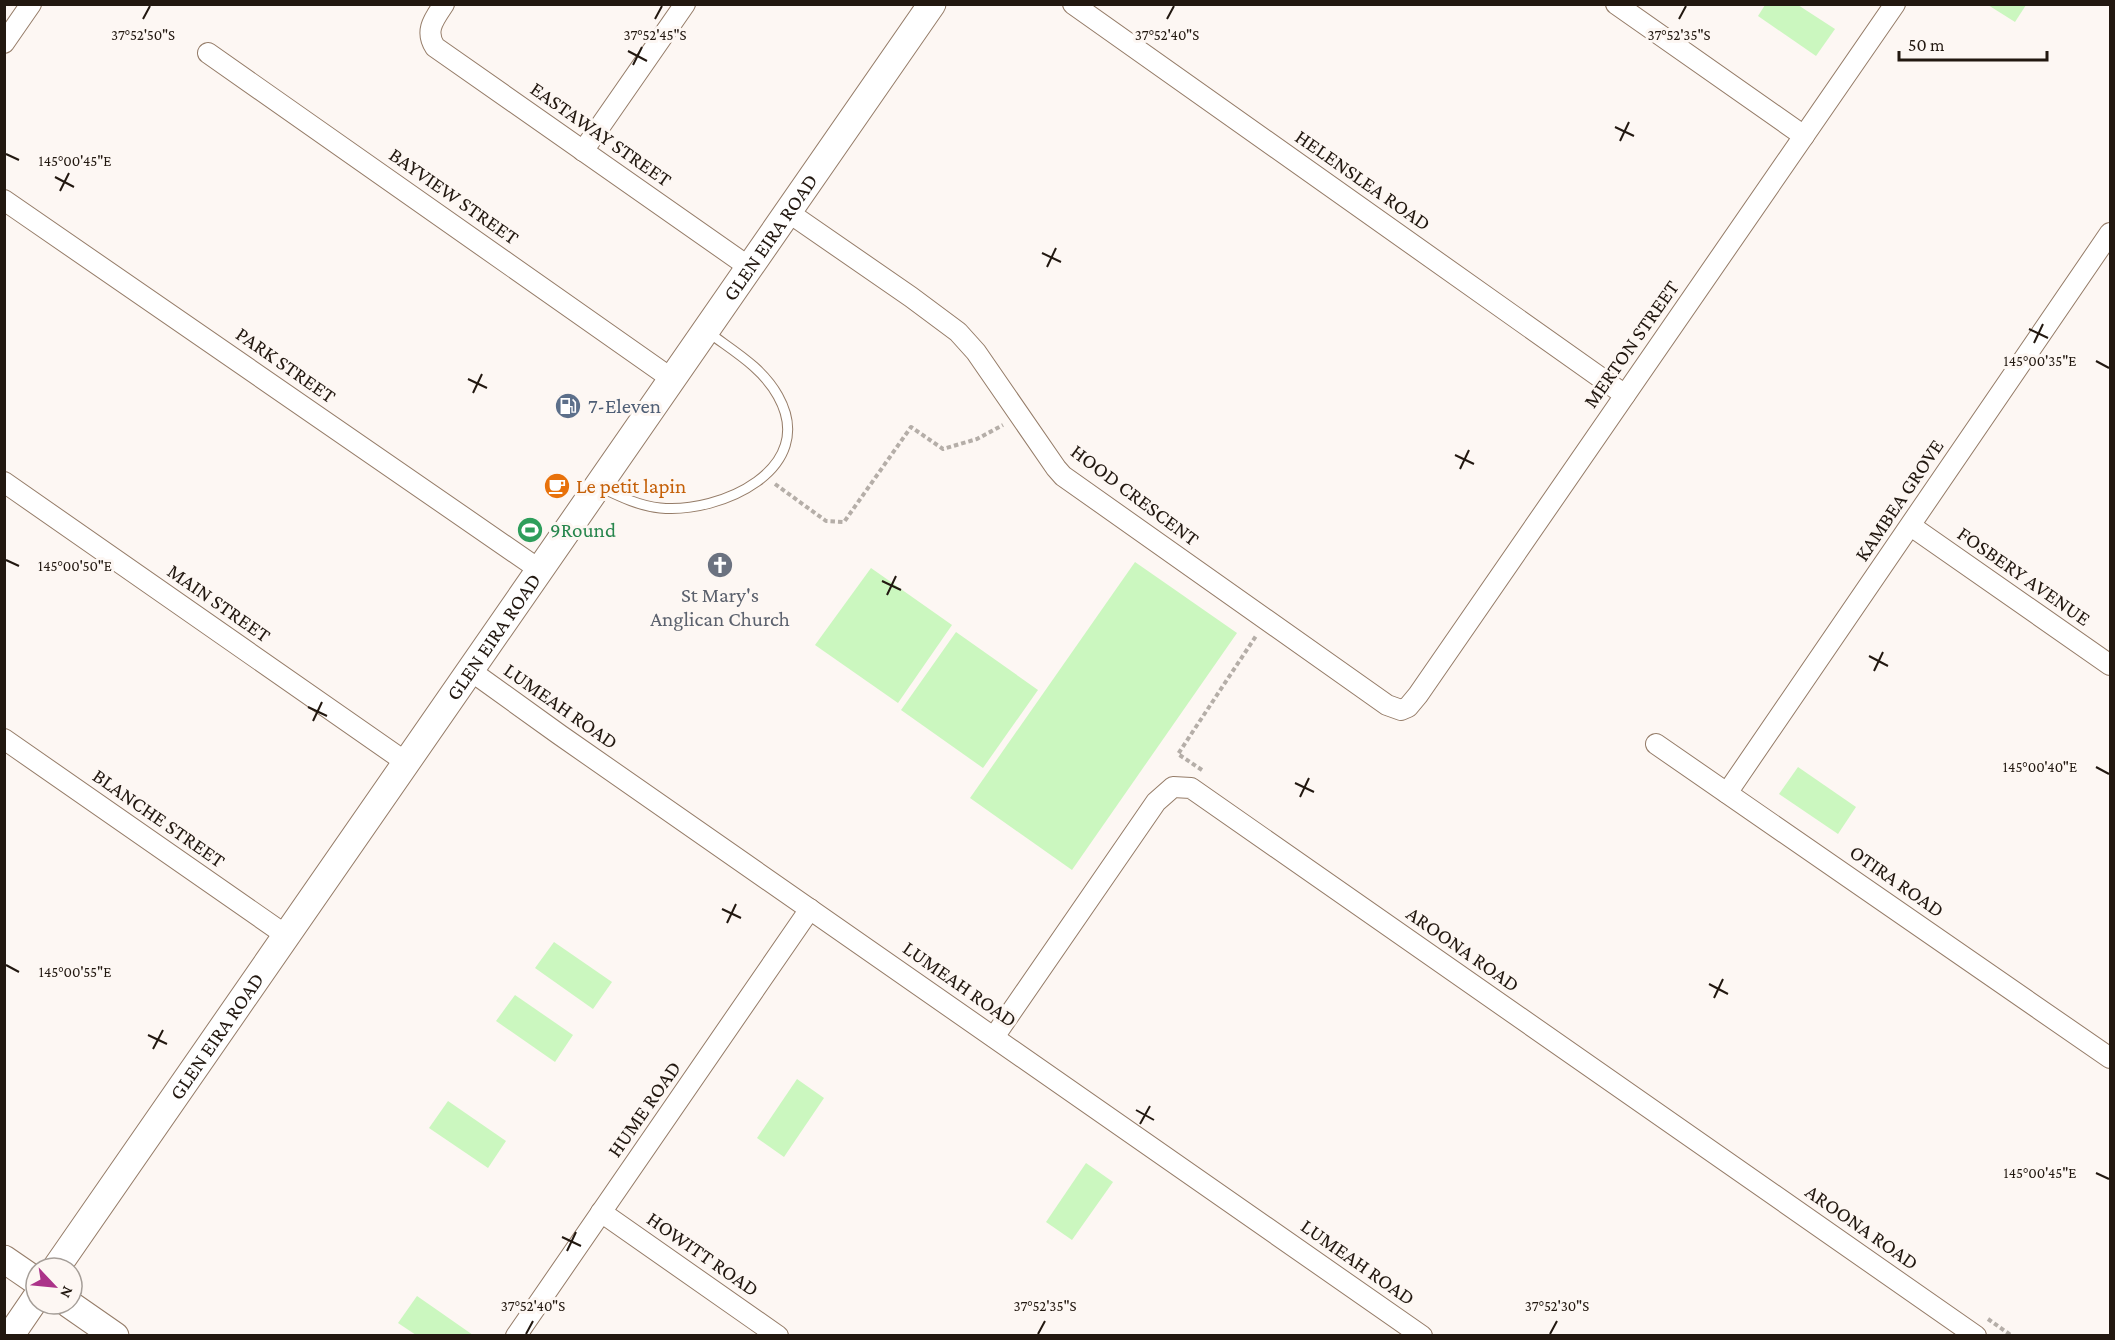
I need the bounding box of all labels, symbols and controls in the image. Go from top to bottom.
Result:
scale bar [1899,24,2048,62]
text: 37°52'50"S [111,27,175,43]
text: 37°52'45"S [623,27,687,43]
text: 37°52'40"S [1135,27,1199,43]
text: 37°52'35"S [1647,27,1711,43]
text: 50 m [1908,35,1945,55]
street label: EASTAWAY STREET [526,76,677,192]
street label: HELENSLEA ROAD [1291,124,1435,236]
street label: BAYVIEW STREET [385,142,524,250]
text: 145°00'45"E [39,153,111,169]
street label: GLEN EIRA ROAD [718,169,823,305]
street label: MERTON STREET [1578,275,1684,412]
street label: PARK STREET [231,322,341,409]
text: 145°00'35"E [2004,353,2077,369]
fuel station icon: 7-Eleven [553,391,583,421]
place label: 7-Eleven [588,394,661,418]
street label: KAMBEA GROVE [1849,435,1949,565]
street label: HOOD CRESCENT [1066,439,1204,551]
cafe icon: Le petit lapin [542,471,572,501]
place label: Le petit lapin [576,474,686,498]
sports icon: 9Round [515,515,545,545]
place label: 9Round [550,518,616,542]
street label: FOSBERY AVENUE [1953,521,2095,631]
church icon: St Mary's Anglican Church [705,550,735,580]
text: 145°00'50"E [38,558,112,574]
street label: MAIN STREET [163,559,276,648]
street label: GLEN EIRA ROAD [441,569,546,705]
place label: St Mary's Anglican Church [650,583,790,631]
street label: LUMEAH ROAD [499,658,623,754]
text: 145°00'40"E [2003,759,2077,775]
street label: BLANCHE STREET [88,763,230,873]
street label: OTIRA ROAD [1845,840,1949,922]
street label: AROONA ROAD [1402,901,1524,997]
street label: LUMEAH ROAD [898,936,1022,1032]
text: 145°00'55"E [39,964,111,980]
street label: GLEN EIRA ROAD [164,968,269,1104]
street label: HUME ROAD [602,1056,686,1162]
text: 145°00'45"E [2004,1165,2076,1181]
street label: AROONA ROAD [1801,1179,1923,1275]
street label: HOWITT ROAD [642,1207,764,1301]
street label: LUMEAH ROAD [1296,1214,1420,1310]
north arrow [24,1256,84,1316]
text: N [57,1284,77,1301]
text: 37°52'40"S [501,1298,565,1314]
text: 37°52'35"S [1013,1298,1077,1314]
text: 37°52'30"S [1525,1298,1589,1314]

